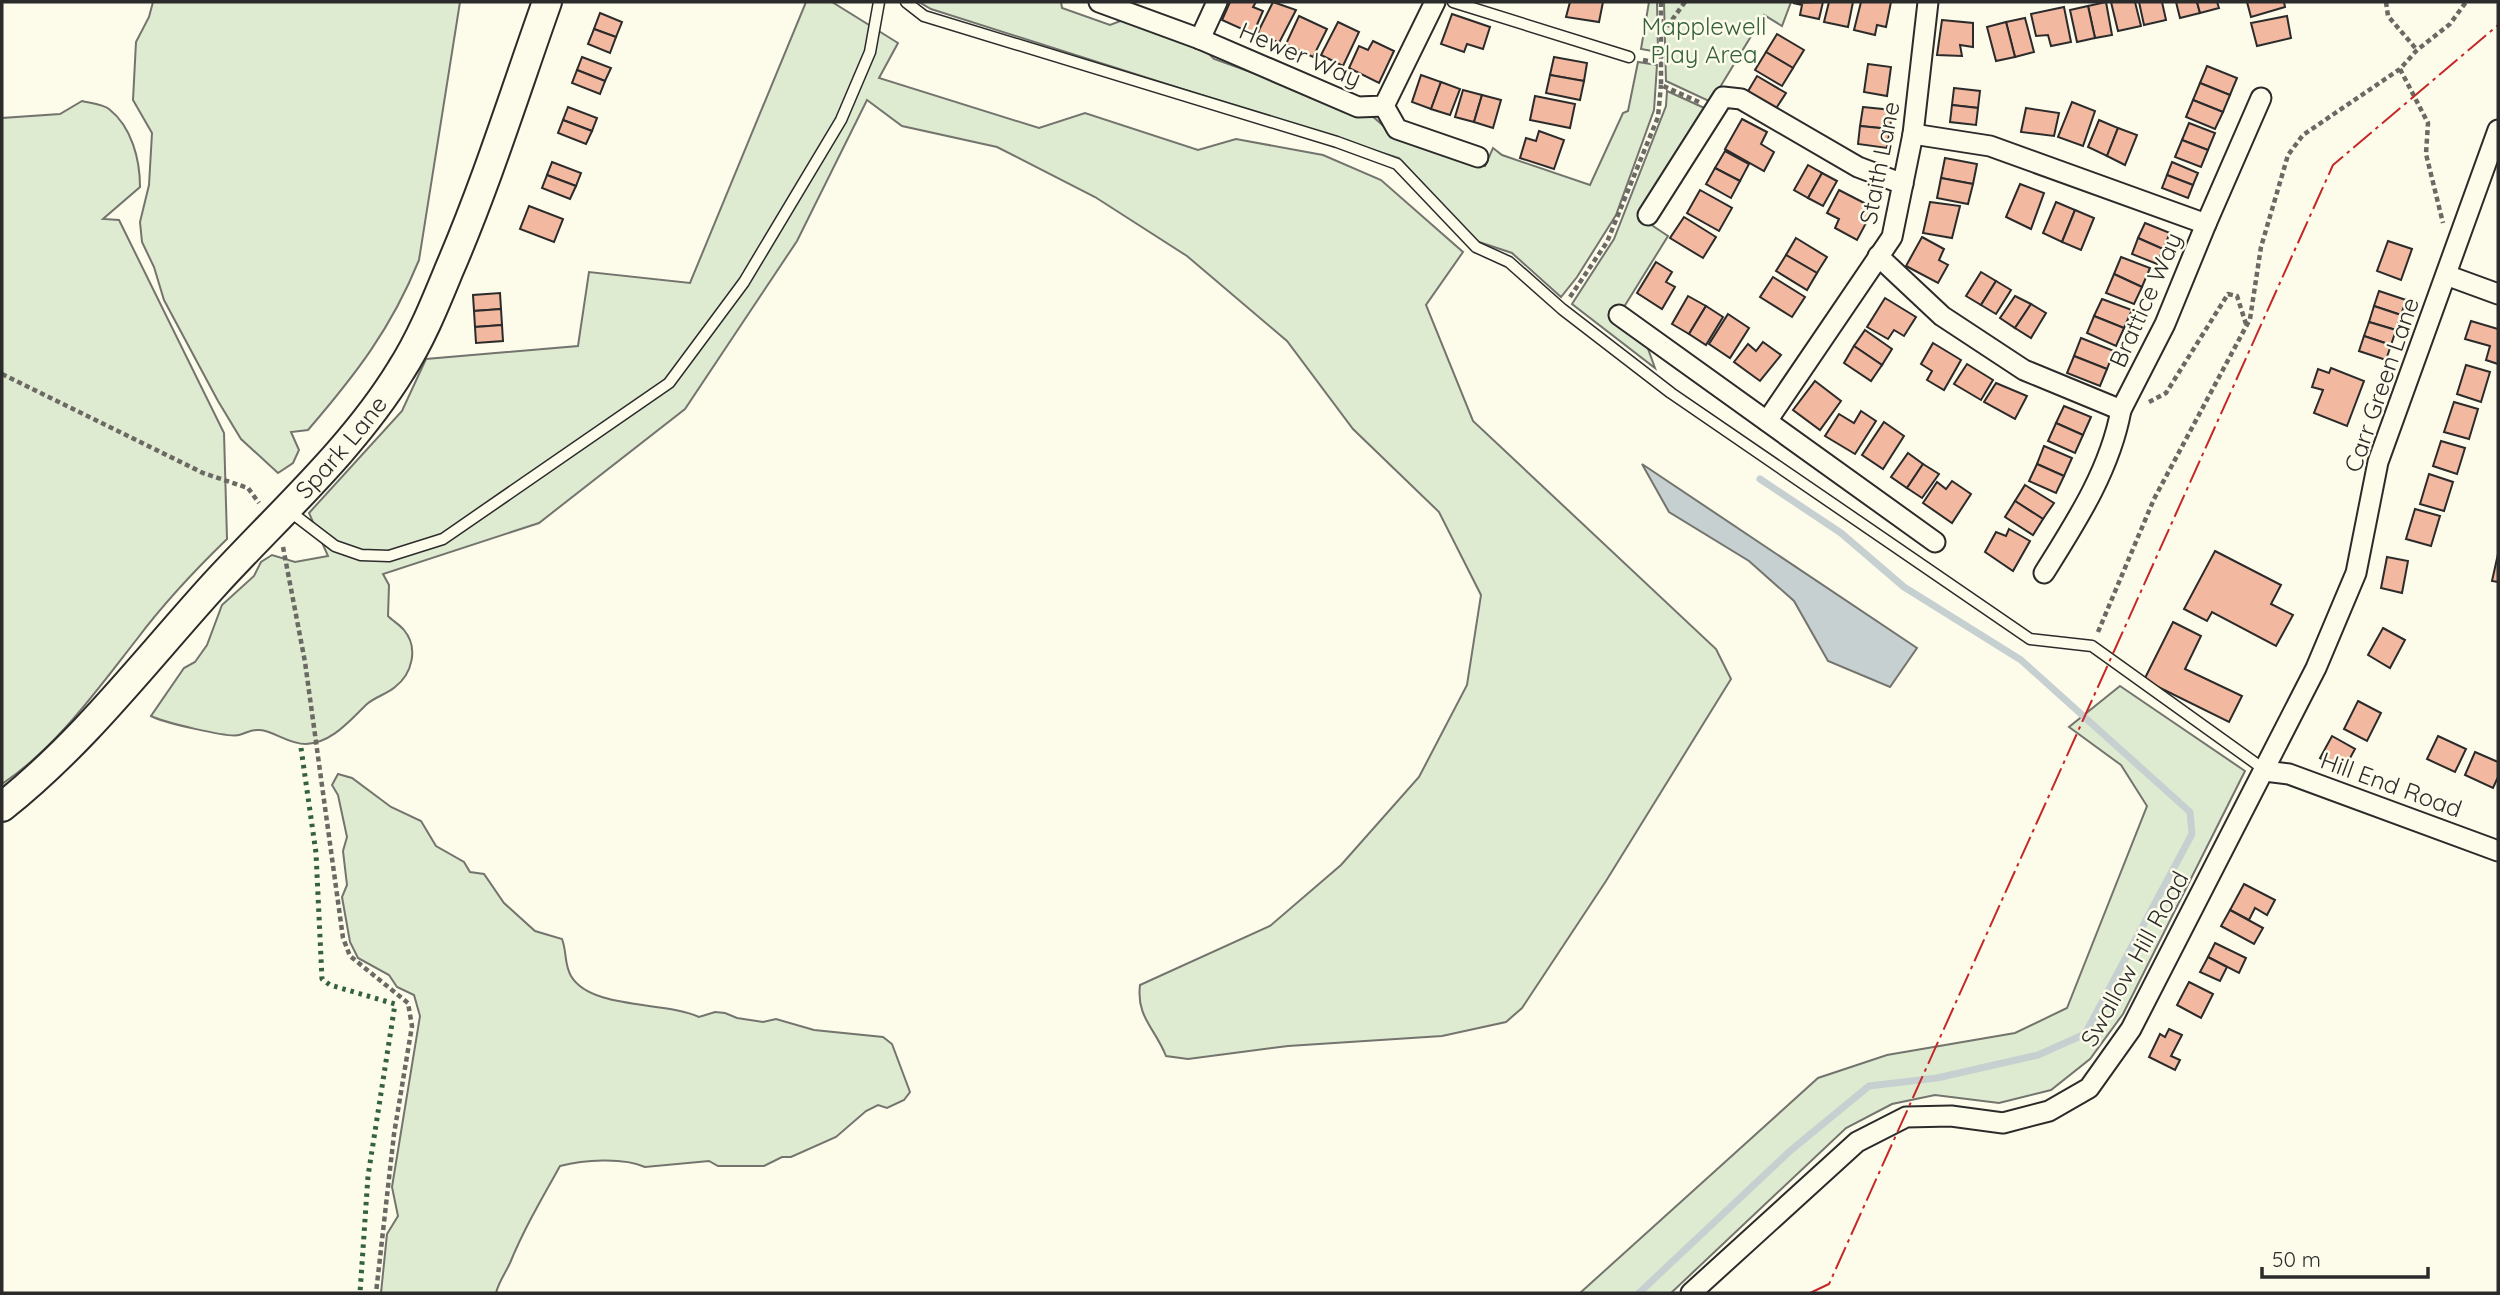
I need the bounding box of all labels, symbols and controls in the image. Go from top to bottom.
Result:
park label: Mapplewell Play Area [1642,11,1766,69]
street label: Hewer Way [1235,15,1366,93]
street label: Staith Lane [1852,99,1906,227]
street label: Brattice Way [2102,228,2188,372]
street label: Carr Green Lane [2337,293,2425,476]
street label: Spark Lane [289,390,393,505]
street label: Hill End Road [2317,745,2466,823]
street label: Swallow Hill Road [2074,866,2195,1051]
scale bar [2262,1236,2428,1280]
text: 50 m [2272,1246,2321,1272]

